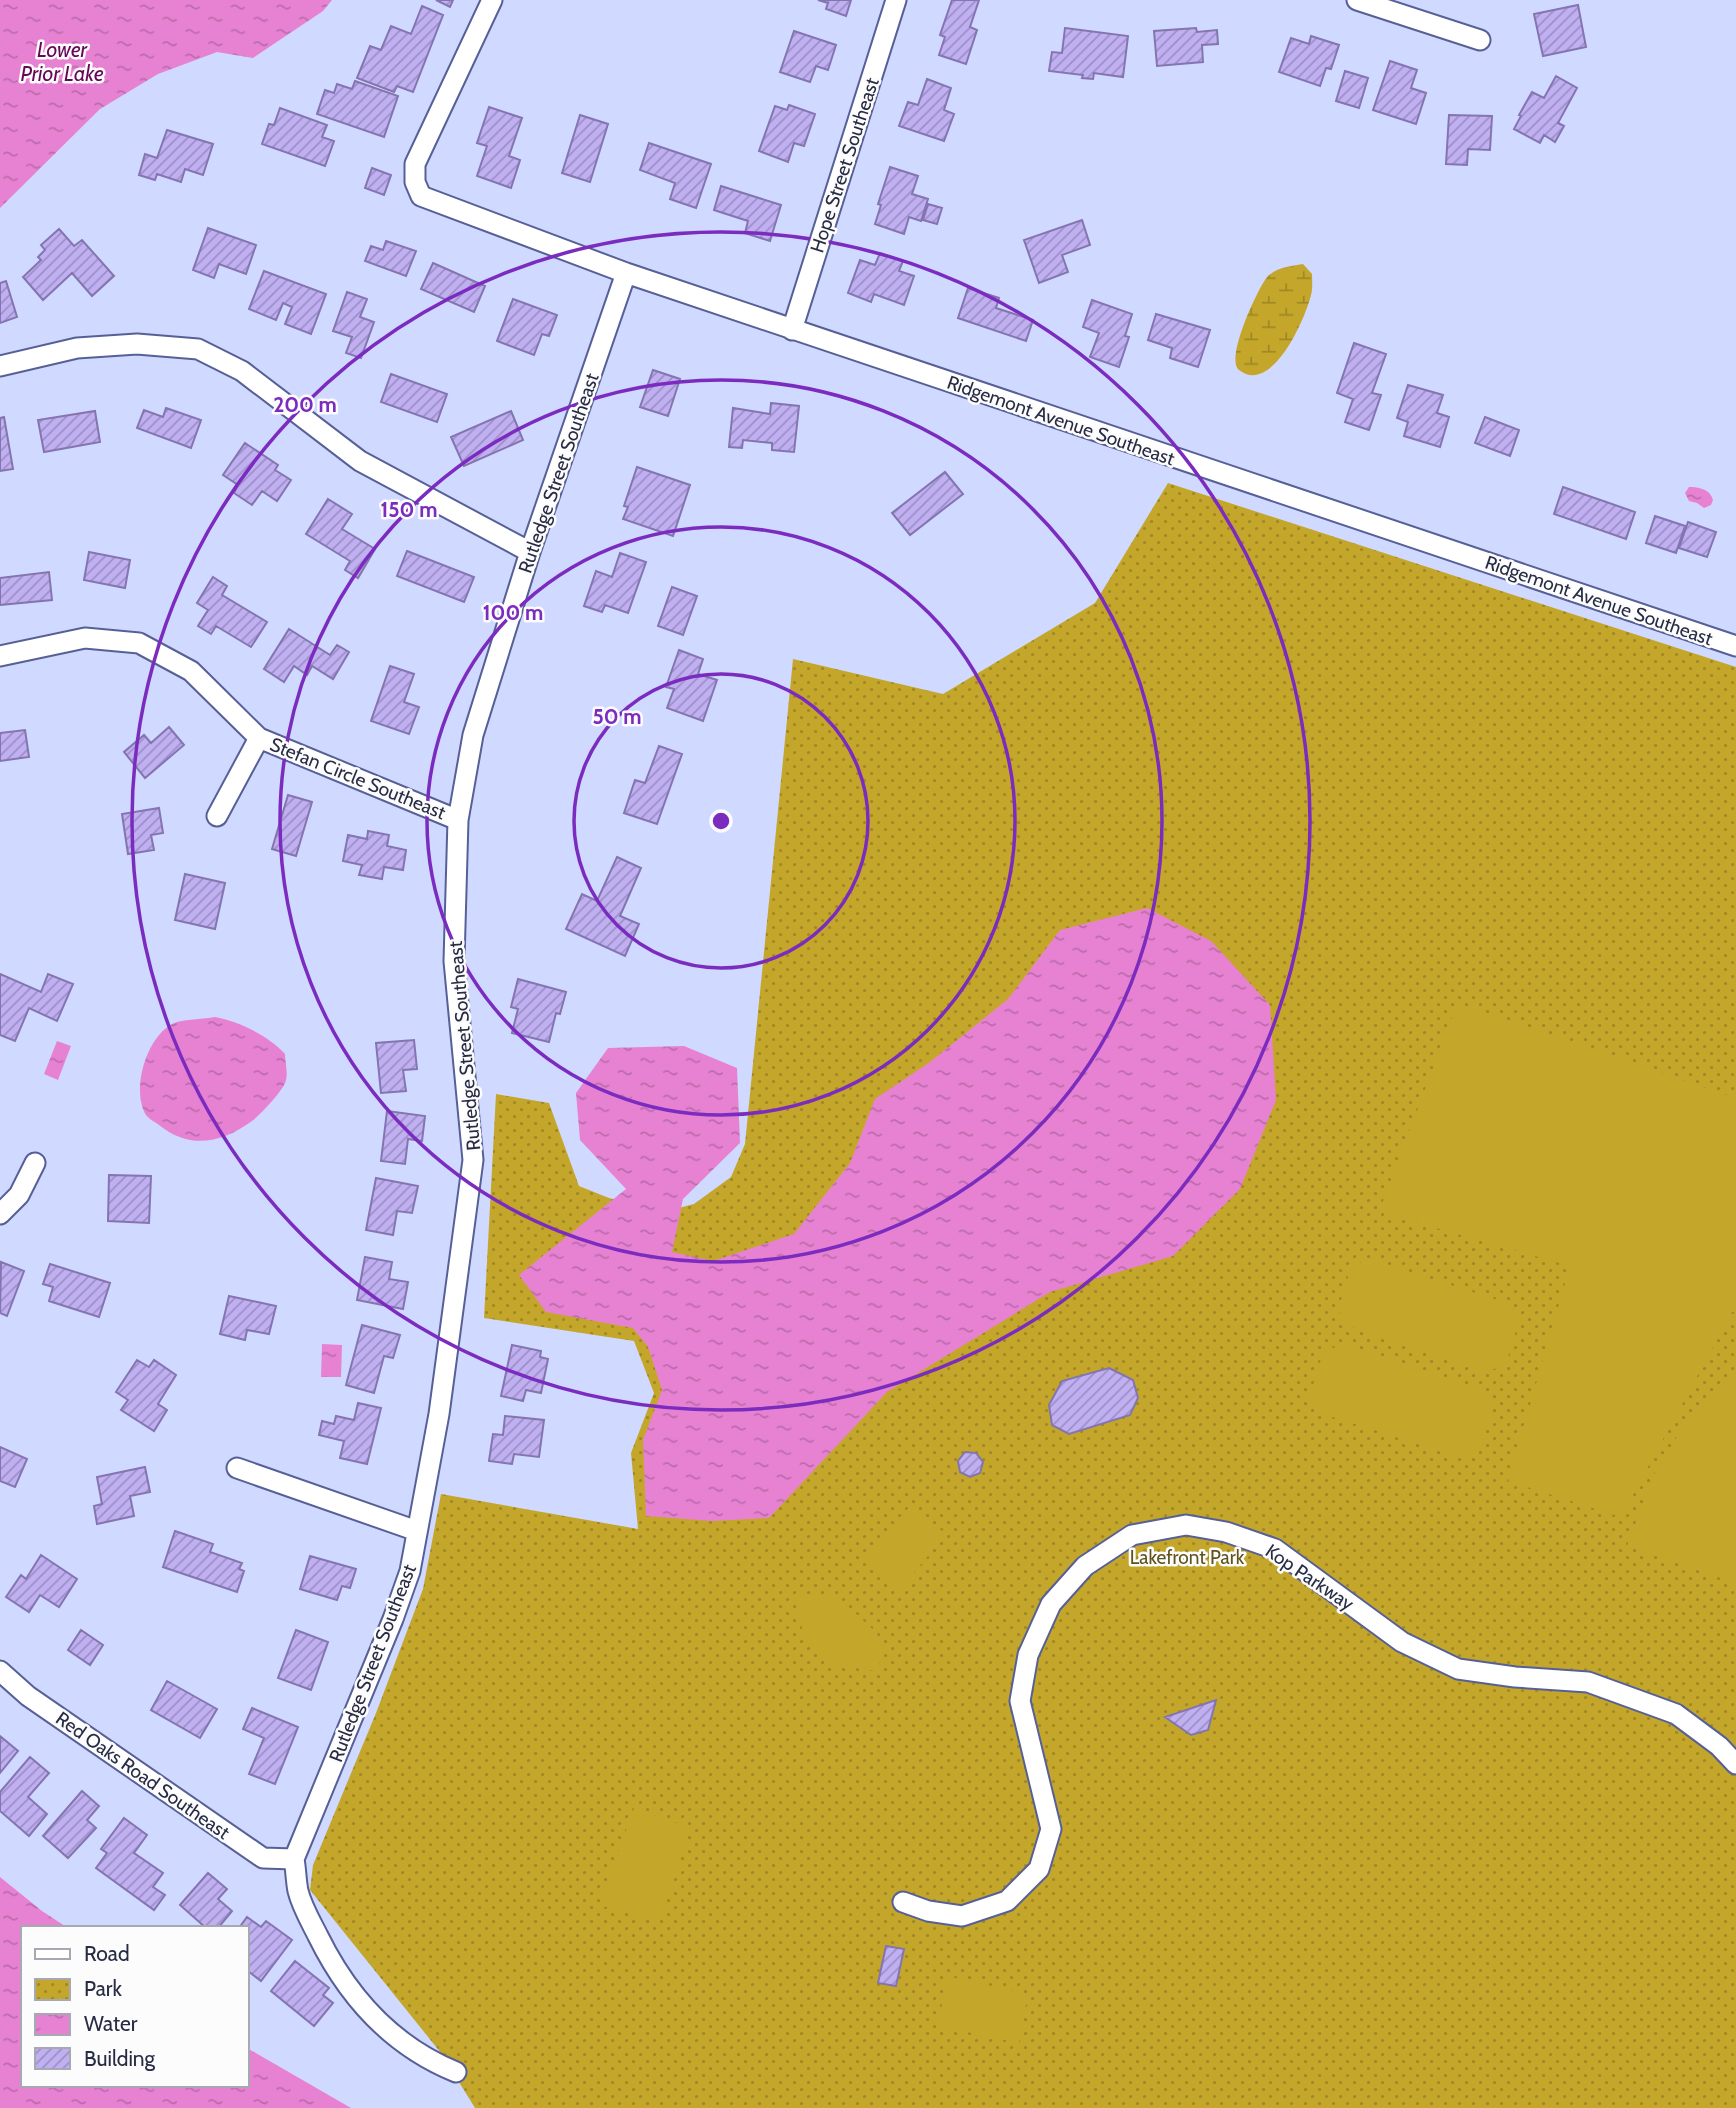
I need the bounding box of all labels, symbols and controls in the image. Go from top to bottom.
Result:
water label: Lower Prior Lake [20,37,104,86]
street label: Hope Street Southeast [805,74,884,256]
street label: Rutledge Street Southeast [513,370,604,576]
street label: Ridgemont Avenue Southeast [944,371,1178,470]
text: 200 m [273,392,337,417]
text: 150 m [381,497,437,522]
street label: Ridgemont Avenue Southeast [1482,551,1716,650]
text: 100 m [483,600,543,625]
text: 50 m [592,704,642,729]
street label: Stefan Circle Southeast [267,733,450,824]
centre of rings [709,809,733,833]
street label: Rutledge Street Southeast [444,940,485,1152]
street label: Kop Parkway [1261,1539,1359,1616]
park label: Lakefront Park [1130,1546,1245,1569]
street label: Rutledge Street Southeast [324,1560,421,1765]
street label: Red Oaks Road Southeast [51,1707,234,1844]
legend [21,1926,248,2087]
text: Road [84,1941,130,1966]
text: Park [84,1976,122,2001]
text: Water [84,2011,138,2036]
text: Building [84,2046,156,2071]

